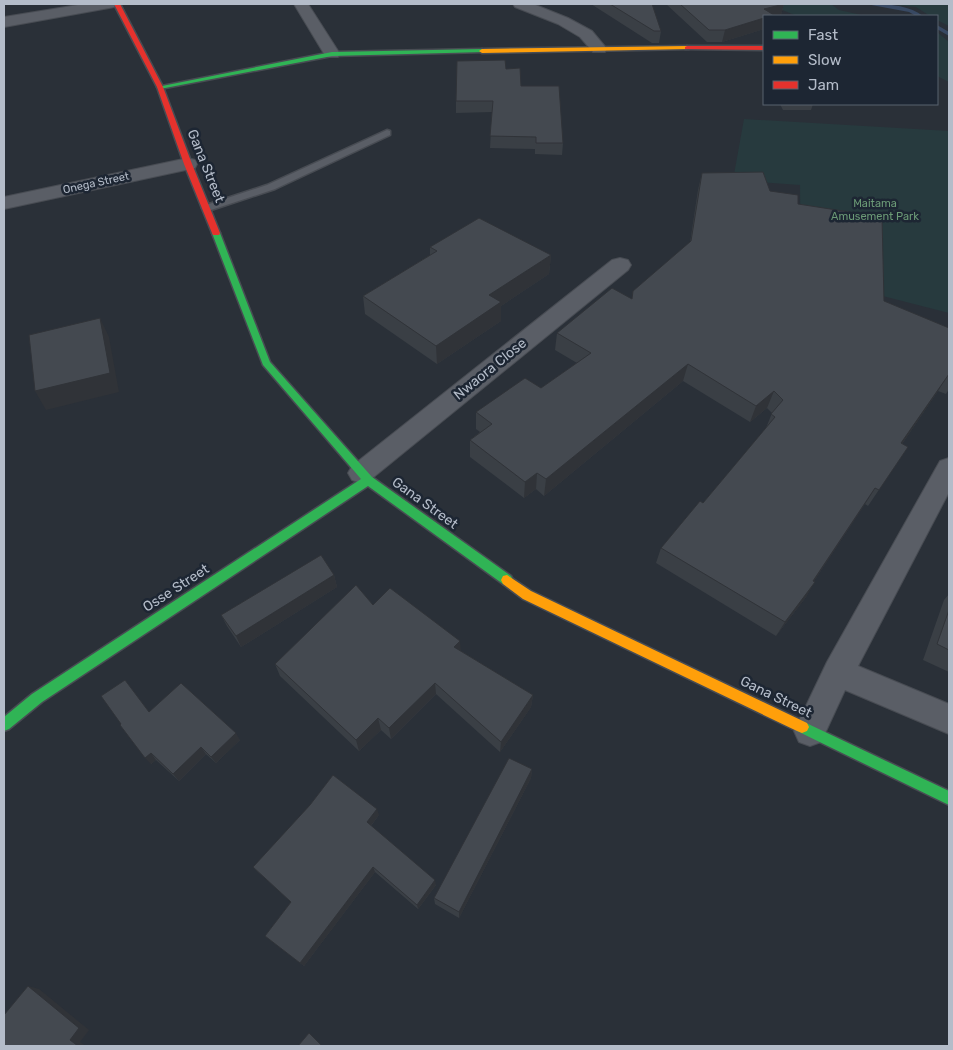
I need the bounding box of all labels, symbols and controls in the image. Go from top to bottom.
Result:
legend [763,15,938,105]
text: Fast [808,26,838,44]
text: Slow [808,51,841,69]
text: Jam [808,76,839,94]
street label: Gana Street [184,127,229,206]
street label: Onega Street [62,169,131,196]
park label: Maitama Amusement Park [831,197,919,223]
street label: Nwaora Close [450,334,530,403]
street label: Gana Street [389,473,462,533]
street label: Osse Street [140,560,213,616]
street label: Gana Street [737,672,815,722]

